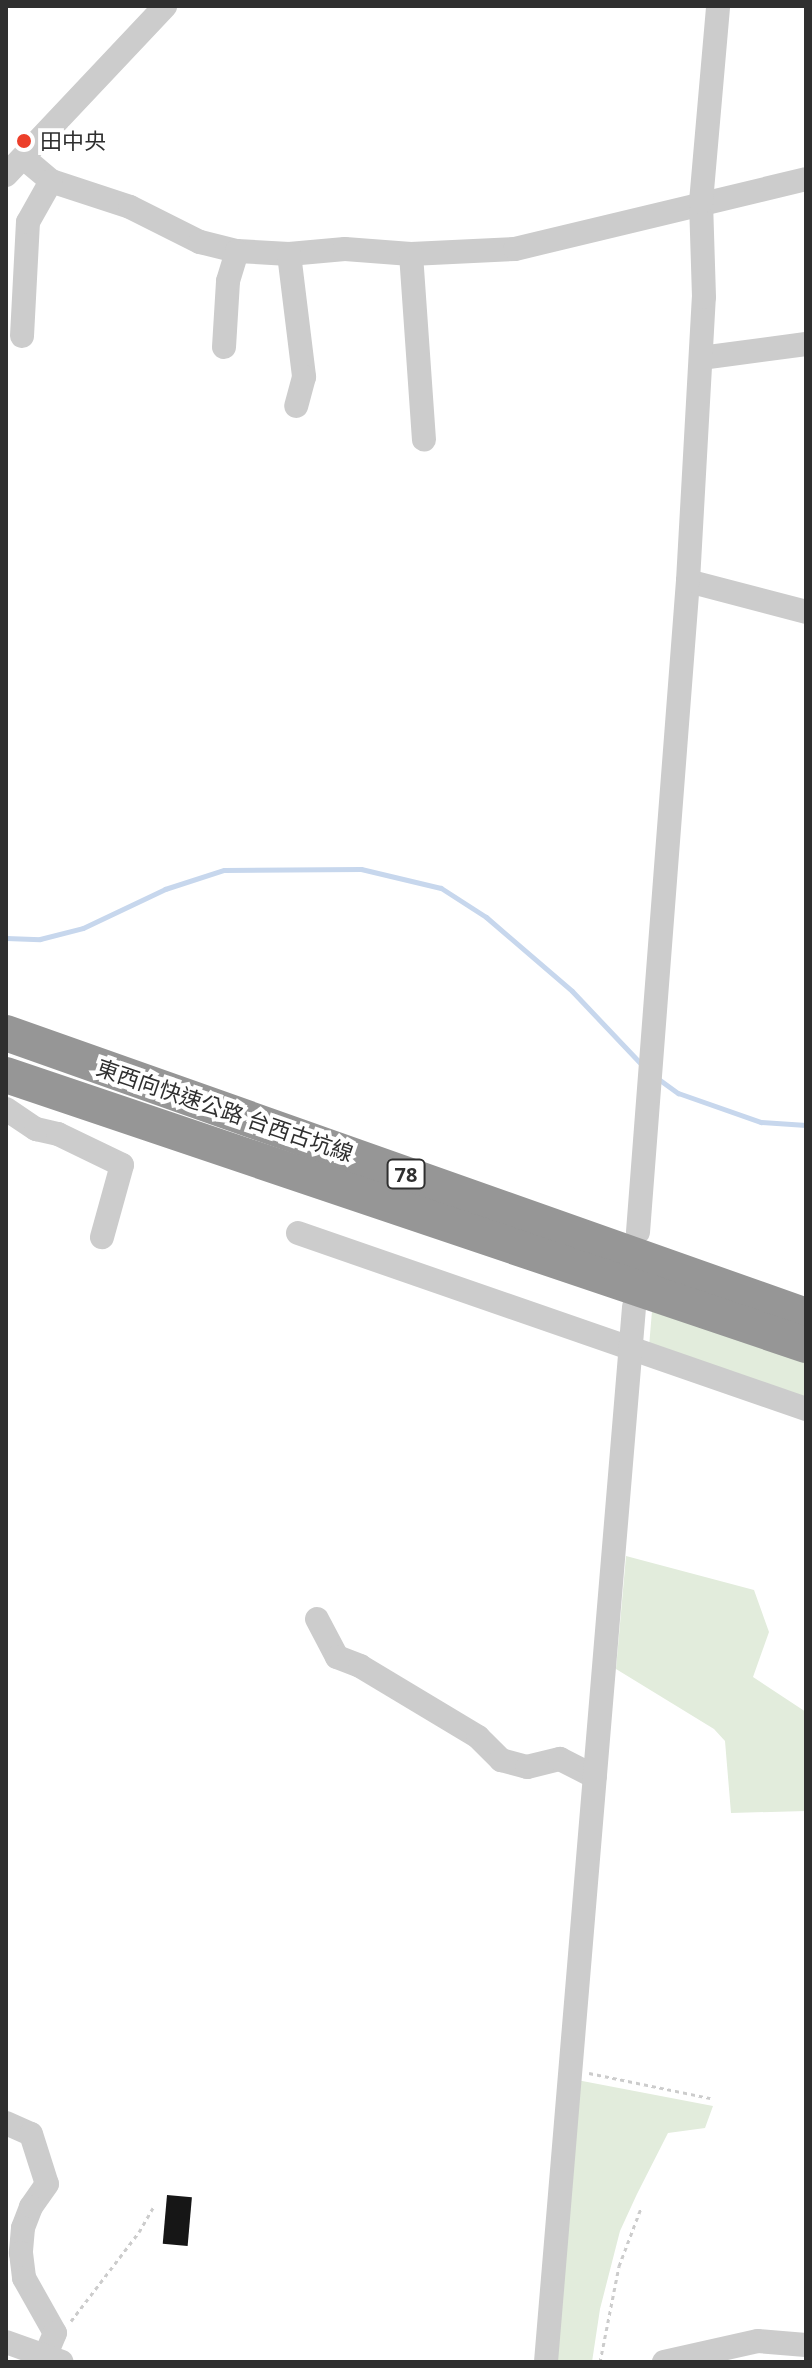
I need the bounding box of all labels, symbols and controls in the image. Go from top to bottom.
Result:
place label: 田中央 [40,128,106,154]
marker: 田中央 [15,132,33,150]
street label: 東西向快速公路 台西古坑線 [93,1054,357,1166]
road number: 78 [386,1158,426,1190]

